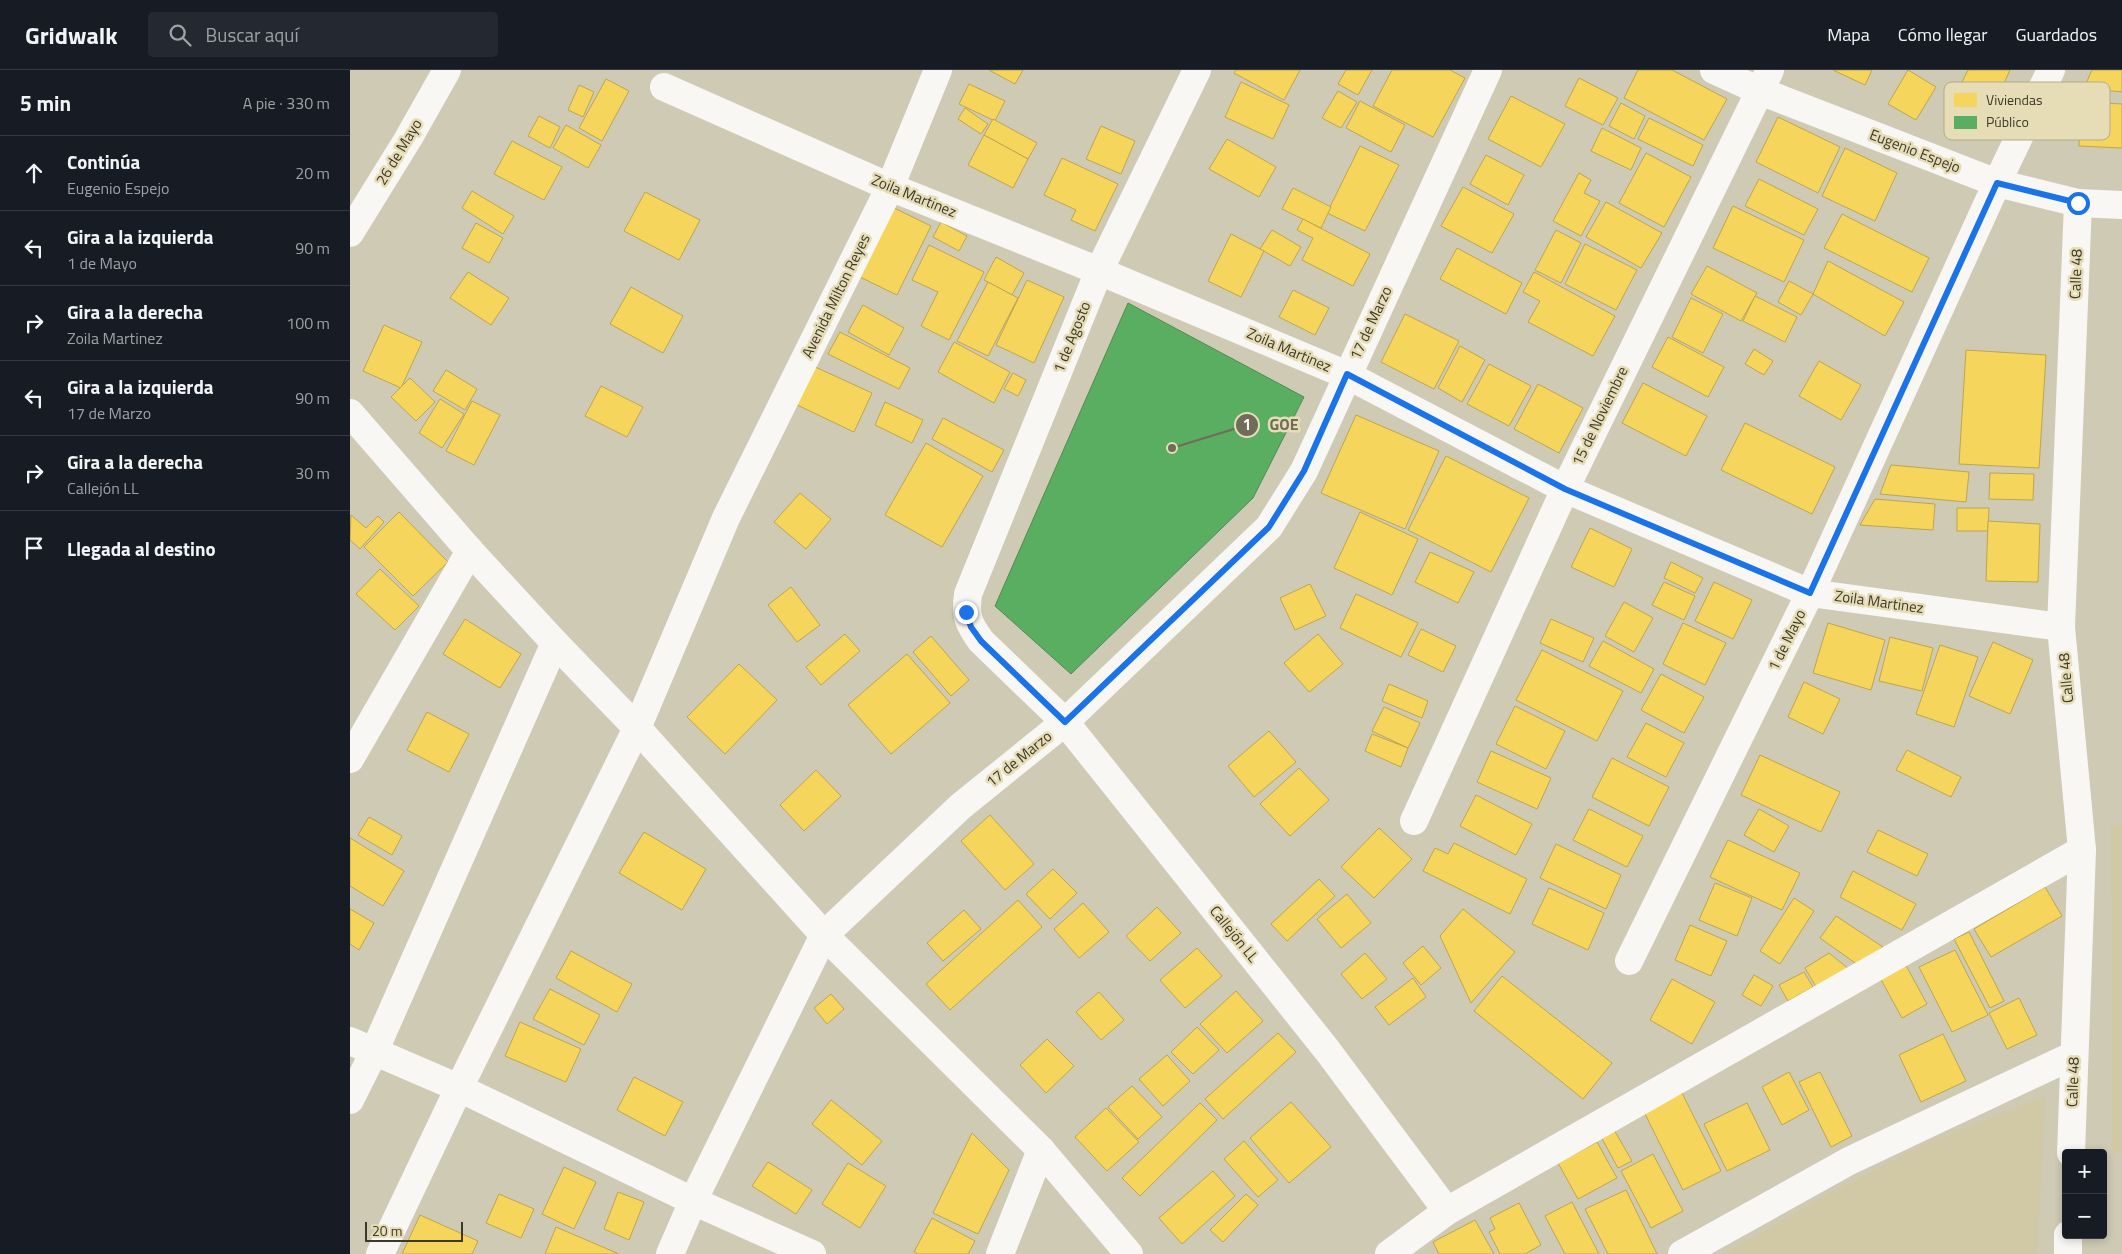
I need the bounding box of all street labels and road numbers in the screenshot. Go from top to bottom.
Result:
street label: 26 de Mayo [370,114,428,189]
street label: Eugenio Espejo [1866,123,1964,178]
street label: Zoila Martinez [868,168,960,223]
street label: Avenida Milton Reyes [796,230,876,362]
street label: Calle 48 [2063,248,2088,300]
street label: 17 de Marzo [1343,282,1398,363]
street label: 1 de Agosto [1047,298,1096,376]
street label: Zoila Martinez [1243,321,1335,378]
street label: 15 de Noviembre [1566,362,1634,469]
street label: Zoila Martinez [1833,584,1925,619]
street label: 1 de Mayo [1762,605,1811,674]
street label: Calle 48 [2052,652,2079,704]
street label: 17 de Marzo [981,725,1057,792]
street label: Callejón LL [1204,900,1264,967]
street label: Calle 48 [2060,1056,2085,1108]

